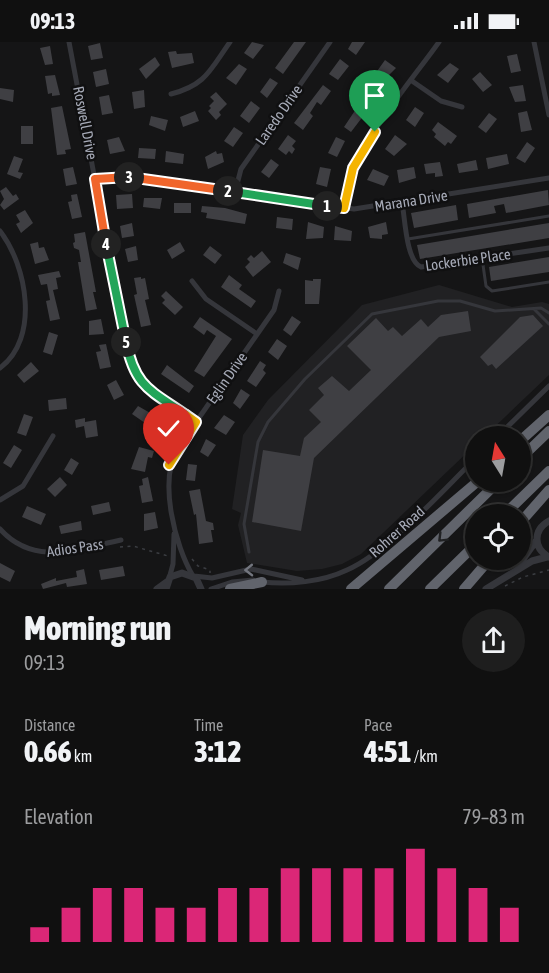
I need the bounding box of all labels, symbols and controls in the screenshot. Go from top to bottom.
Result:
text: 09:13 [30,8,75,34]
pin [349,70,400,132]
icon: arrive [358,79,391,112]
street label: Laredo Drive [252,81,306,148]
street label: Roswell Drive [70,85,101,161]
pin: 3 [114,162,144,192]
text: 3 [125,168,133,186]
pin: 2 [213,176,243,206]
text: 2 [224,182,232,200]
street label: Marana Drive [373,186,449,215]
pin: 1 [312,191,342,221]
text: 1 [323,197,331,215]
pin: 4 [91,229,121,259]
text: 4 [102,235,110,253]
street label: Lockerbie Place [424,245,512,274]
pin: 5 [111,327,141,357]
text: 5 [122,333,130,351]
street label: Eglin Drive [203,349,250,407]
pin [143,403,194,465]
icon: check [152,412,185,445]
north arrow [465,426,531,492]
map controls [465,426,531,570]
street label: Rohrer Road [366,502,428,561]
button: locate [465,504,531,570]
one-way arrow [438,530,449,541]
street label: Adios Pass [46,535,104,560]
one-way arrow [244,564,253,576]
text: Morning run [24,609,171,647]
button: share [462,609,525,672]
text: 09:13 [24,651,65,674]
text: Distance [24,716,75,734]
text: Time [194,716,223,734]
text: Pace [364,716,392,734]
text: 0.66 [24,734,72,768]
text: 3:12 [194,734,242,768]
text: 4:51 [364,734,412,768]
text: km [72,747,92,765]
text: /km [412,747,438,765]
text: Elevation [24,805,93,828]
text: 79–83 m [462,805,525,828]

